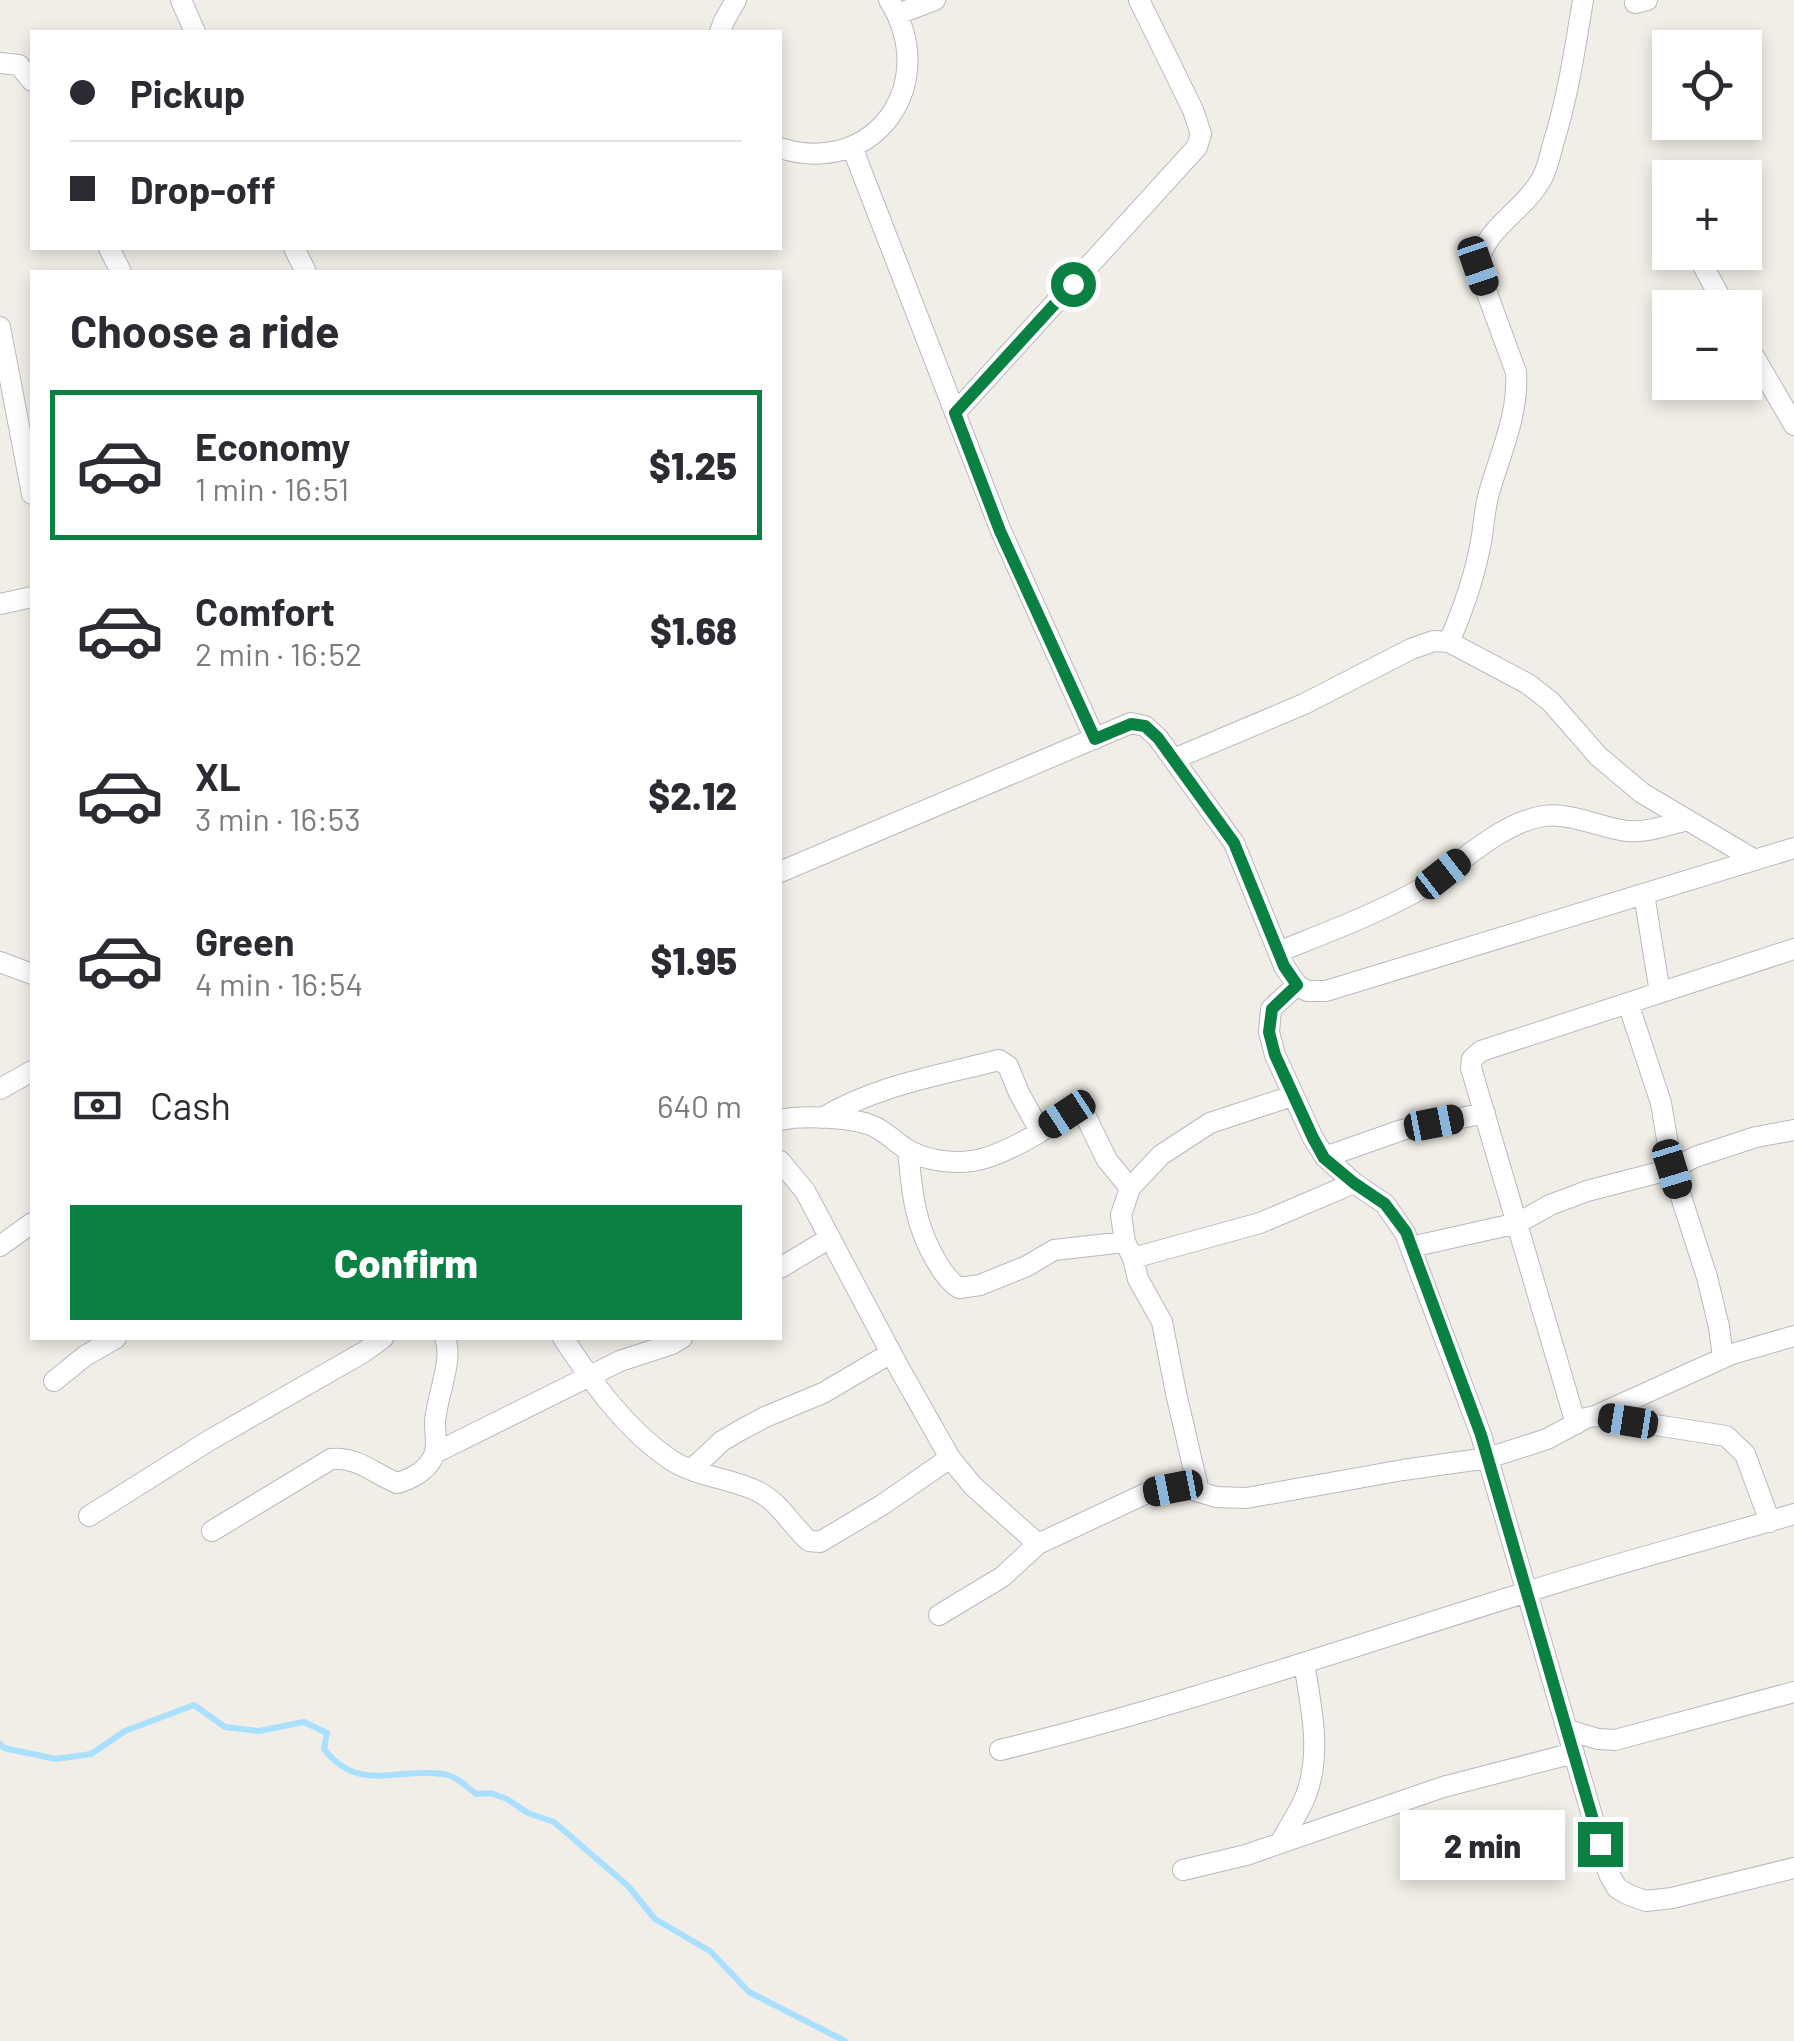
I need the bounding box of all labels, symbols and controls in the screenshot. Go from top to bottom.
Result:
map controls [1652,30,1762,400]
button: locate [1652,30,1762,140]
text: Pickup [130,70,245,116]
button: + [1652,160,1762,270]
text: Drop-off [130,166,276,212]
car [1454,233,1502,299]
route start [1051,262,1096,307]
button: − [1652,290,1762,400]
text: Choose a ride [70,303,340,357]
icon: car [75,420,165,510]
text: Economy [195,423,350,469]
text: $1.25 [649,442,737,488]
text: 1 min · 16:51 [195,469,349,507]
icon: car [75,585,165,675]
text: Comfort [195,588,335,634]
text: $1.68 [650,607,737,653]
text: 2 min · 16:52 [195,634,362,672]
icon: car [75,750,165,840]
text: XL [195,753,241,799]
text: $2.12 [648,772,737,818]
text: 3 min · 16:53 [195,799,361,837]
car [1410,844,1476,904]
icon: car [75,915,165,1005]
text: Green [195,918,295,964]
text: $1.95 [650,937,737,983]
text: 4 min · 16:54 [195,964,363,1002]
icon: cash [70,1078,125,1133]
text: Cash [150,1082,231,1128]
car [1034,1085,1100,1143]
text: 640 m [657,1086,742,1124]
car [1402,1103,1466,1143]
car [1649,1136,1695,1202]
button: Confirm [70,1205,742,1320]
car [1596,1401,1660,1441]
car [1141,1468,1205,1508]
callout: 2 min [1400,1809,1565,1879]
route end [1578,1822,1623,1867]
text: 2 min [1444,1826,1521,1864]

